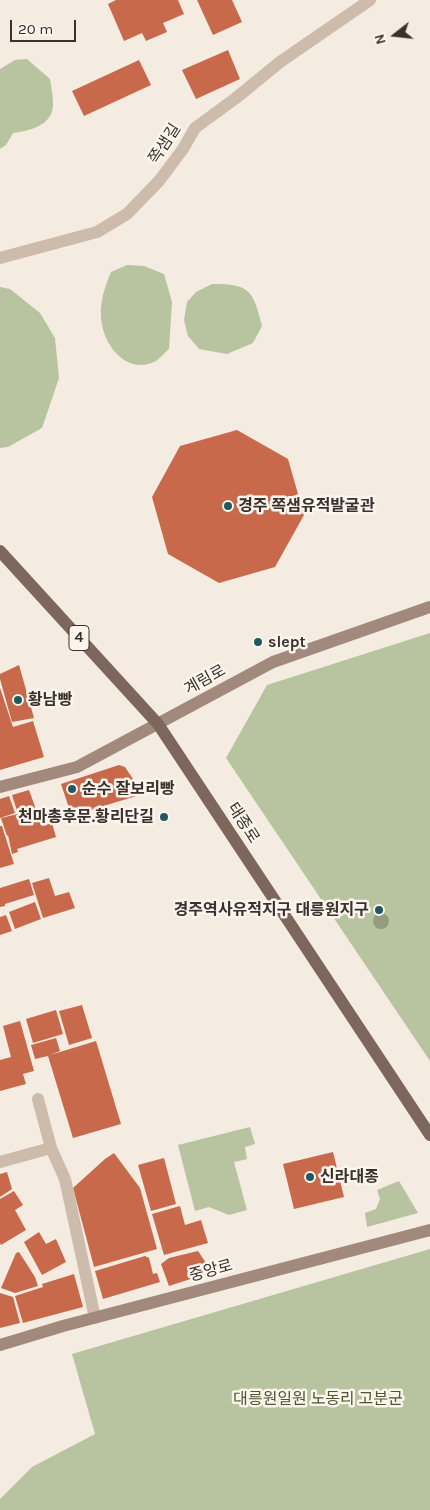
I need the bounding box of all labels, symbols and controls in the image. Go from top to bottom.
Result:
scale bar [12,10,79,42]
north arrow [370,10,420,60]
text: 20 m [18,20,53,38]
text: N [371,32,390,46]
street label: 쪽샘길 [145,120,185,168]
place label: 경주 쪽샘유적발굴관 [238,496,375,516]
marker: 경주 쪽샘유적발굴관 [222,500,234,512]
road number: 4 [69,626,89,650]
place label: slept [268,632,306,652]
marker: slept [252,636,264,648]
street label: 계림로 [181,661,229,699]
place label: 황남빵 [28,690,72,710]
marker: 황남빵 [12,694,24,706]
place label: 순수 잘보리빵 [82,779,174,799]
marker: 순수 잘보리빵 [66,783,78,795]
street label: 태종로 [223,799,263,847]
place label: 천마총후문.황리단길 [18,807,154,827]
marker: 천마총후문.황리단길 [158,811,170,823]
place label: 경주역사유적지구 대릉원지구 [174,900,369,920]
marker: 경주역사유적지구 대릉원지구 [373,904,385,916]
place label: 신라대종 [320,1167,379,1187]
marker: 신라대종 [304,1171,316,1183]
street label: 중앙로 [187,1256,235,1286]
park label: 대릉원일원 노동리 고분군 [233,1389,403,1409]

